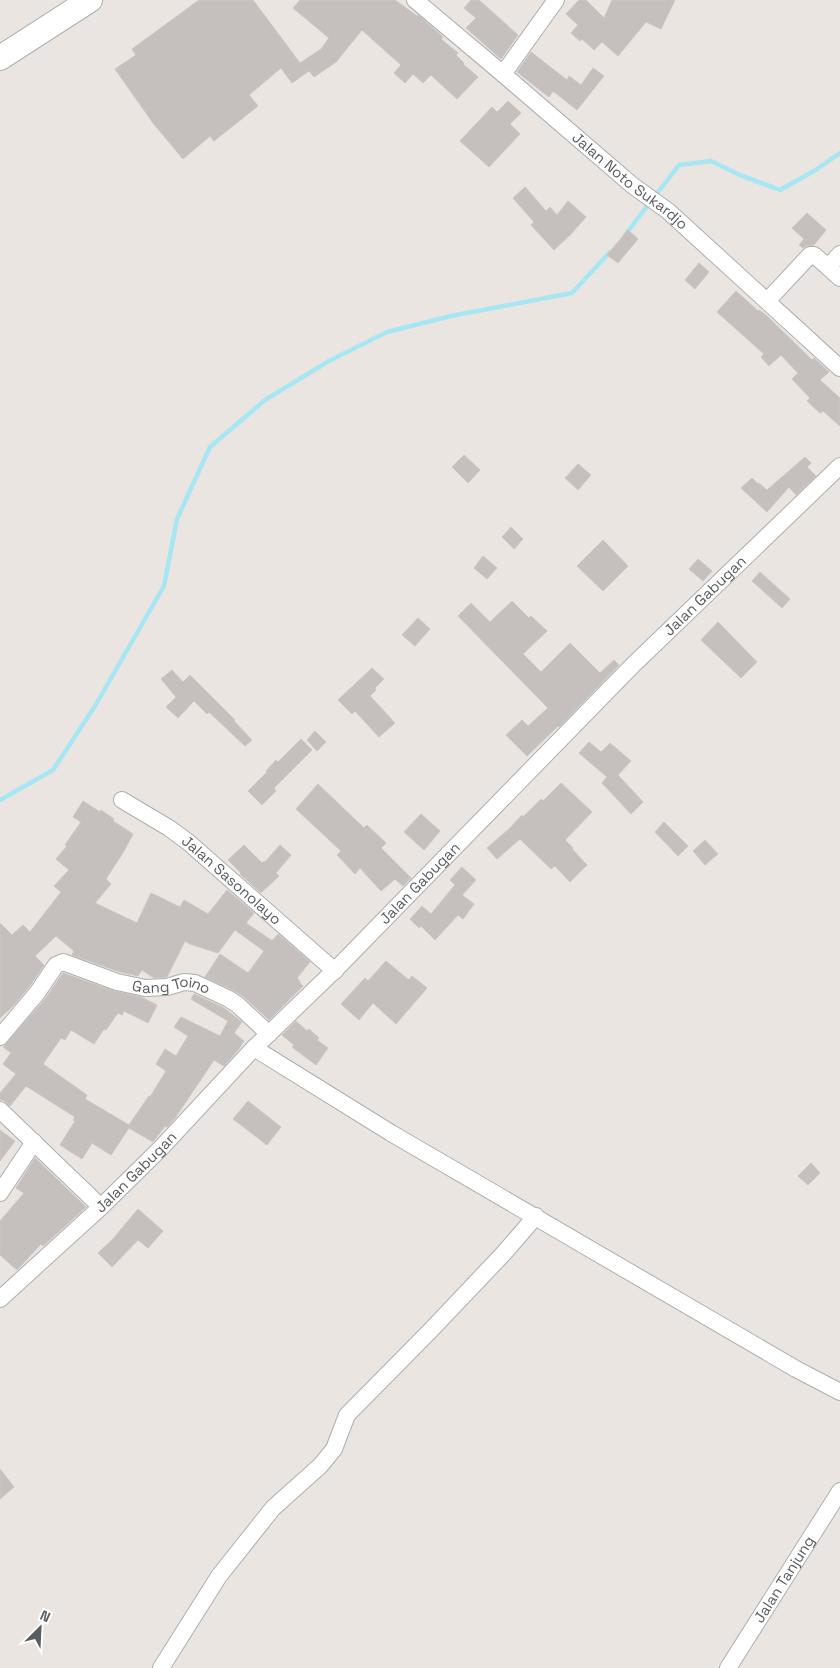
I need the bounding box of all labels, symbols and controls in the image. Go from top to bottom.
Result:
street label: Jalan Noto Sukardjo [568,128,692,234]
street label: Jalan Gabugan [659,551,750,640]
street label: Jalan Sasonolayo [178,831,286,929]
street label: Jalan Gabugan [375,838,464,928]
street label: Gang Toino [130,972,214,998]
street label: Jalan Gabugan [91,1127,181,1217]
street label: Jalan Tanjung [749,1532,818,1626]
north arrow [15,1603,65,1653]
text: N [37,1606,53,1626]

